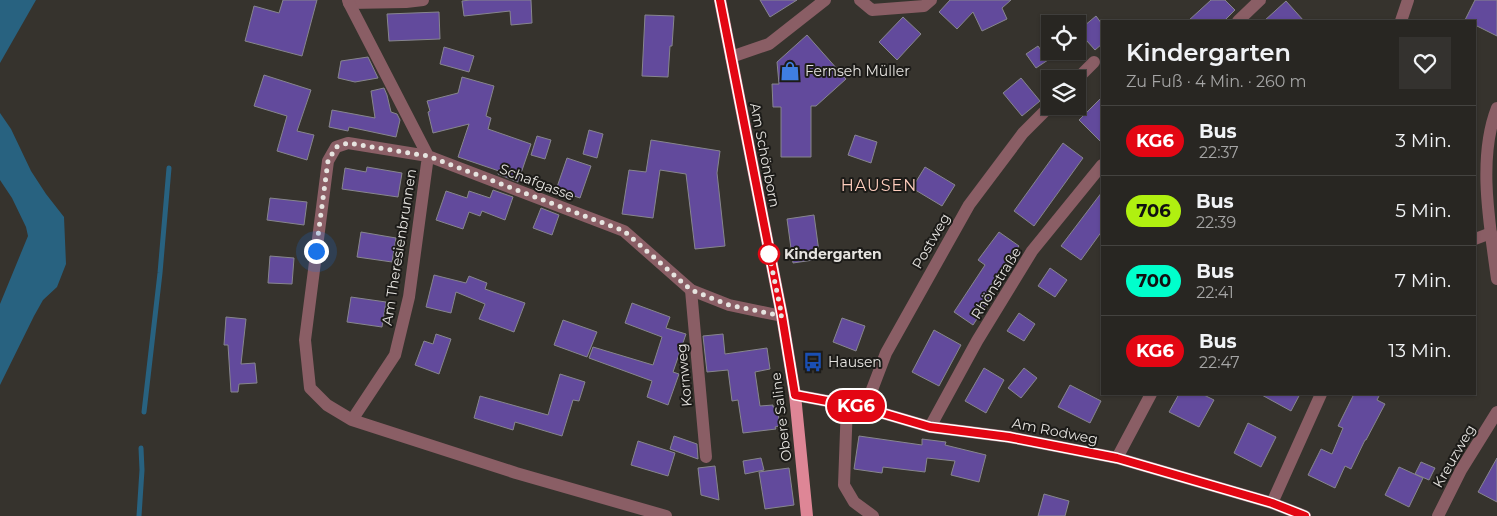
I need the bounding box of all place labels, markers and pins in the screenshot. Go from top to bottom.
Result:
shop icon: Fernseh Müller [779,60,801,82]
place label: Fernseh Müller [805,62,910,80]
marker: Kindergarten [758,243,780,265]
place label: Kindergarten [784,245,882,263]
bus stop icon: Hausen [802,351,824,373]
place label: Hausen [828,353,882,371]

